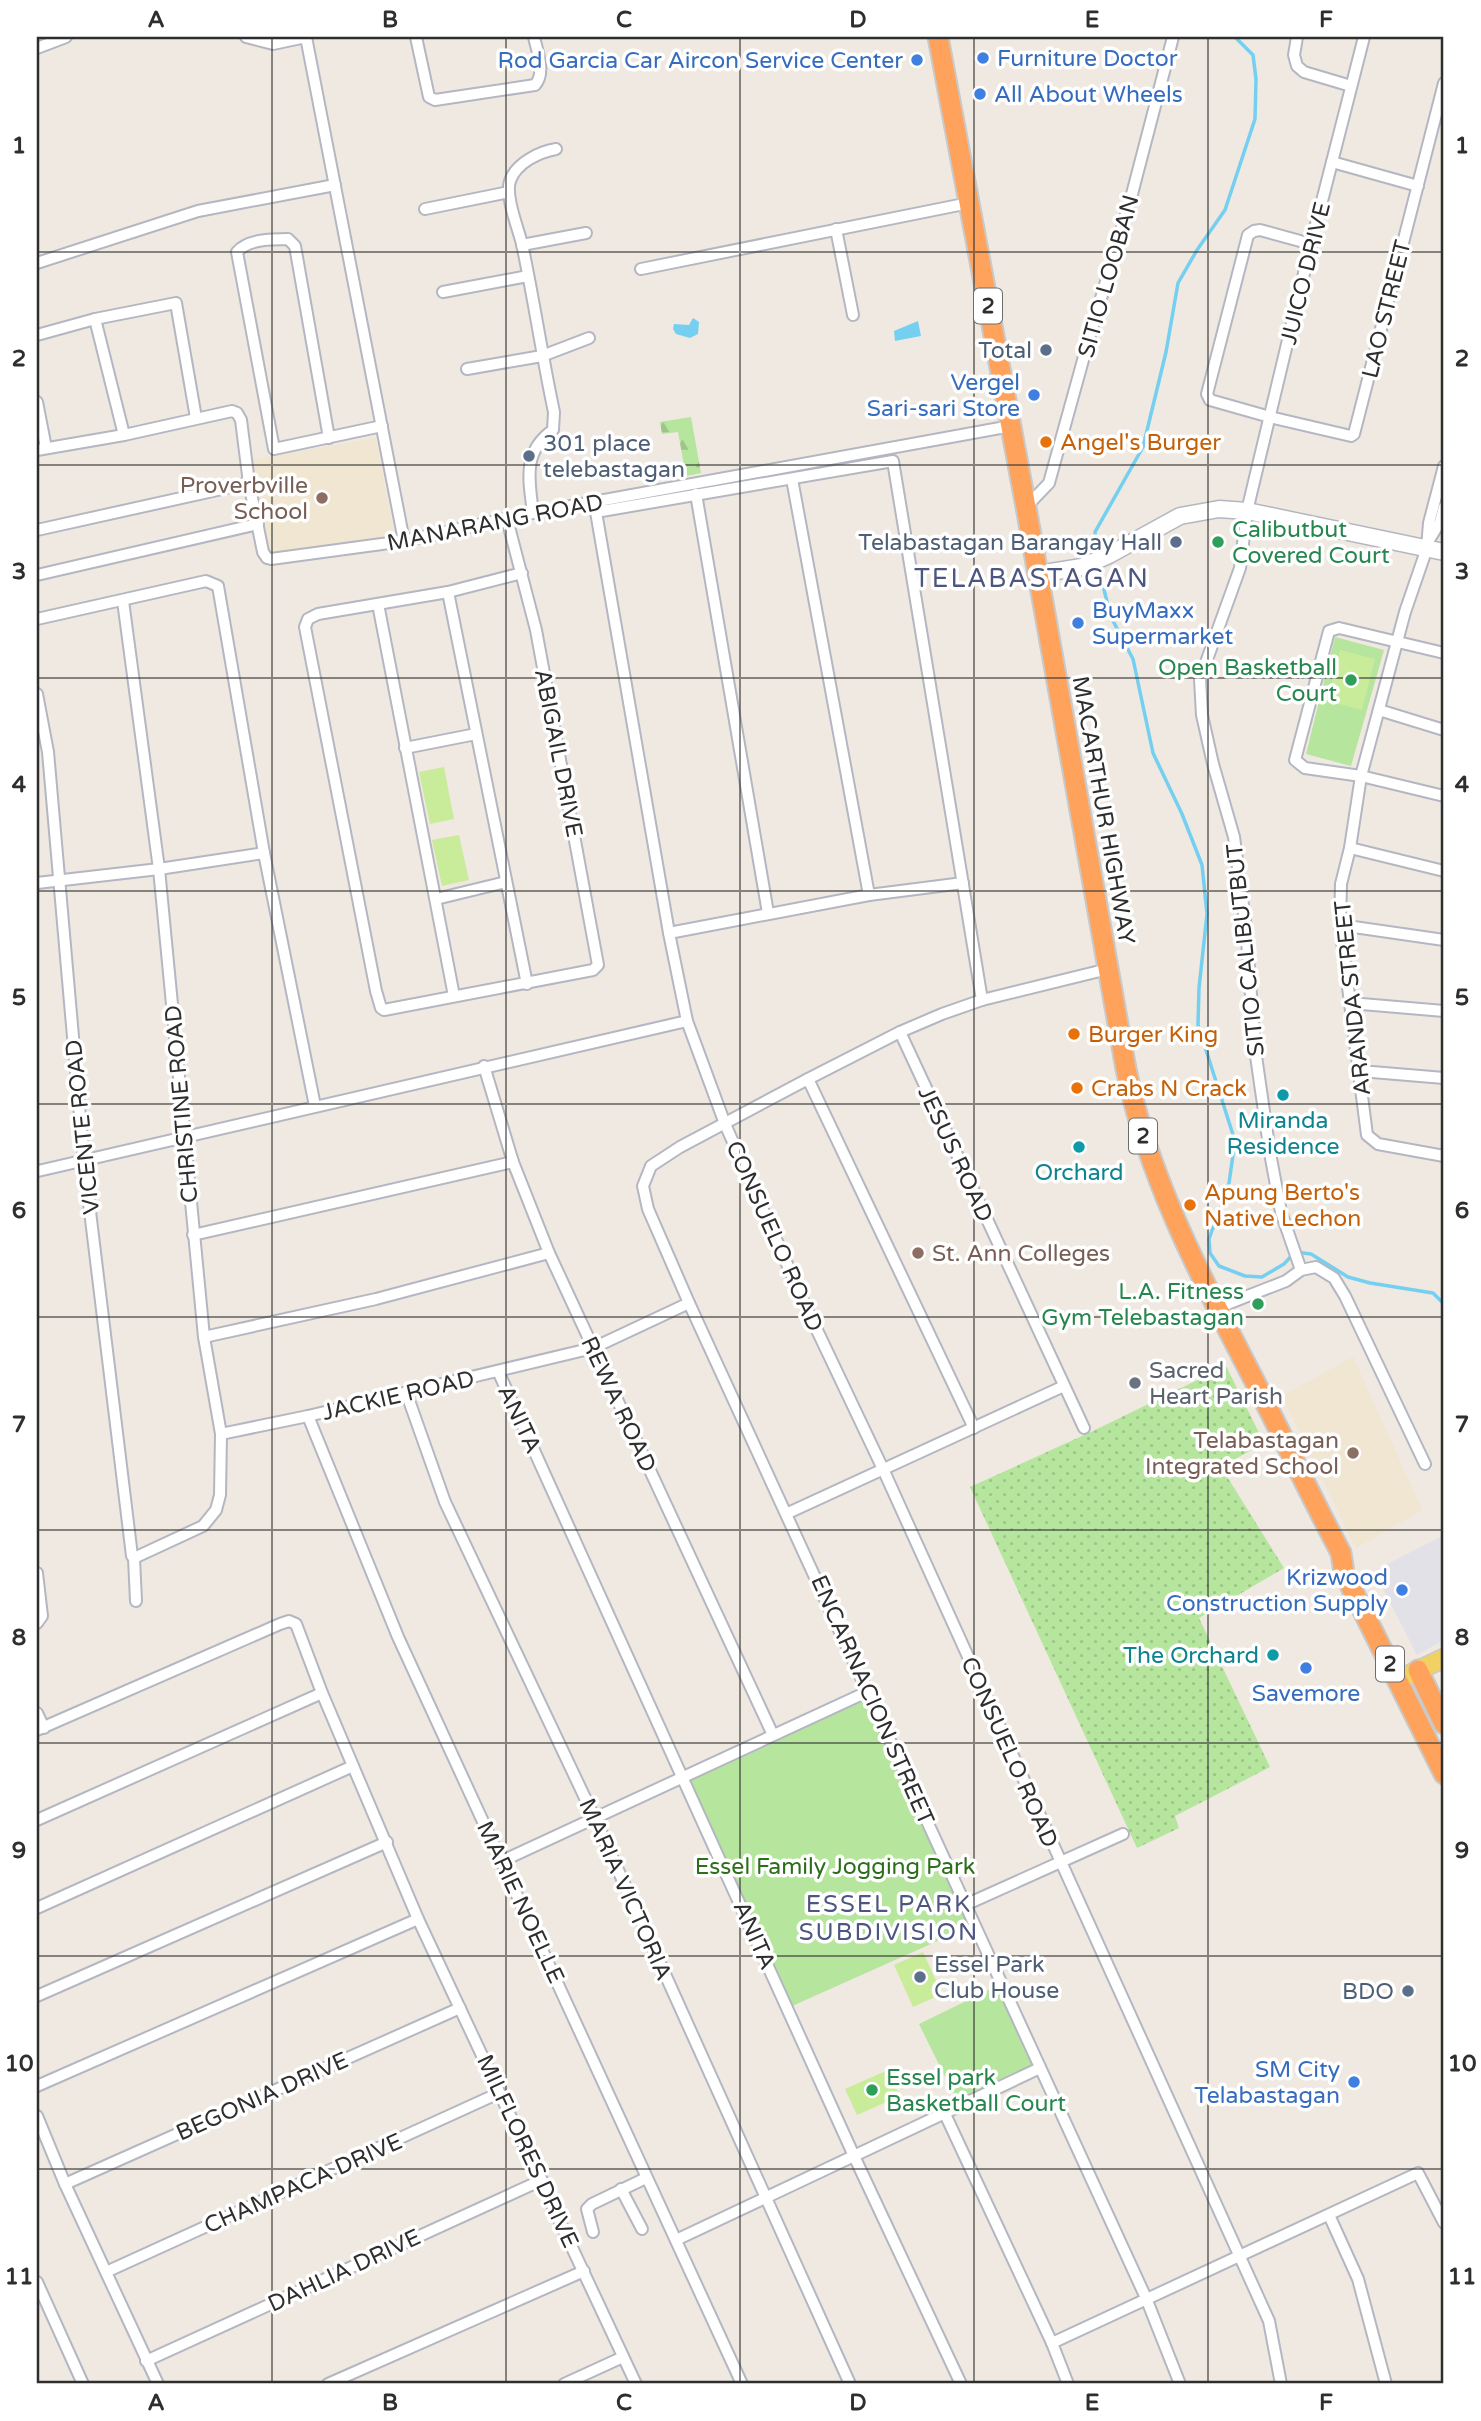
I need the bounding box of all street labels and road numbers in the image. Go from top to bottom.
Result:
street label: SITIO LOOBAN [1072,192,1146,361]
street label: JUICO DRIVE [1275,199,1337,347]
street label: LAO STREET [1356,237,1418,381]
road number: 2 [974,288,1002,324]
street label: MANARANG ROAD [385,488,606,558]
street label: ABIGAIL DRIVE [528,667,588,840]
street label: MACARTHUR HIGHWAY [1066,674,1140,947]
street label: SITIO CALIBUTBUT [1221,842,1271,1058]
street label: ARANDA STREET [1329,899,1377,1097]
street label: CHRISTINE ROAD [159,1004,205,1204]
street label: VICENTE ROAD [60,1038,106,1216]
street label: JESUS ROAD [911,1082,999,1227]
road number: 2 [1129,1118,1157,1154]
street label: CONSUELO ROAD [719,1137,829,1336]
street label: REWA ROAD [574,1332,662,1477]
street label: JACKIE ROAD [319,1365,477,1427]
street label: ANITA [491,1381,547,1458]
street label: ENCARNACION STREET [804,1571,940,1830]
road number: 2 [1376,1646,1404,1682]
street label: CONSUELO ROAD [954,1653,1064,1852]
street label: MARIA VICTORIA [572,1794,678,1985]
street label: MARIE NOELLE [470,1817,570,1988]
street label: ANITA [727,1897,782,1974]
street label: BEGONIA DRIVE [172,2046,353,2147]
street label: MILFLORES DRIVE [470,2050,584,2252]
street label: CHAMPACA DRIVE [200,2128,407,2240]
street label: DAHLIA DRIVE [264,2223,425,2319]

